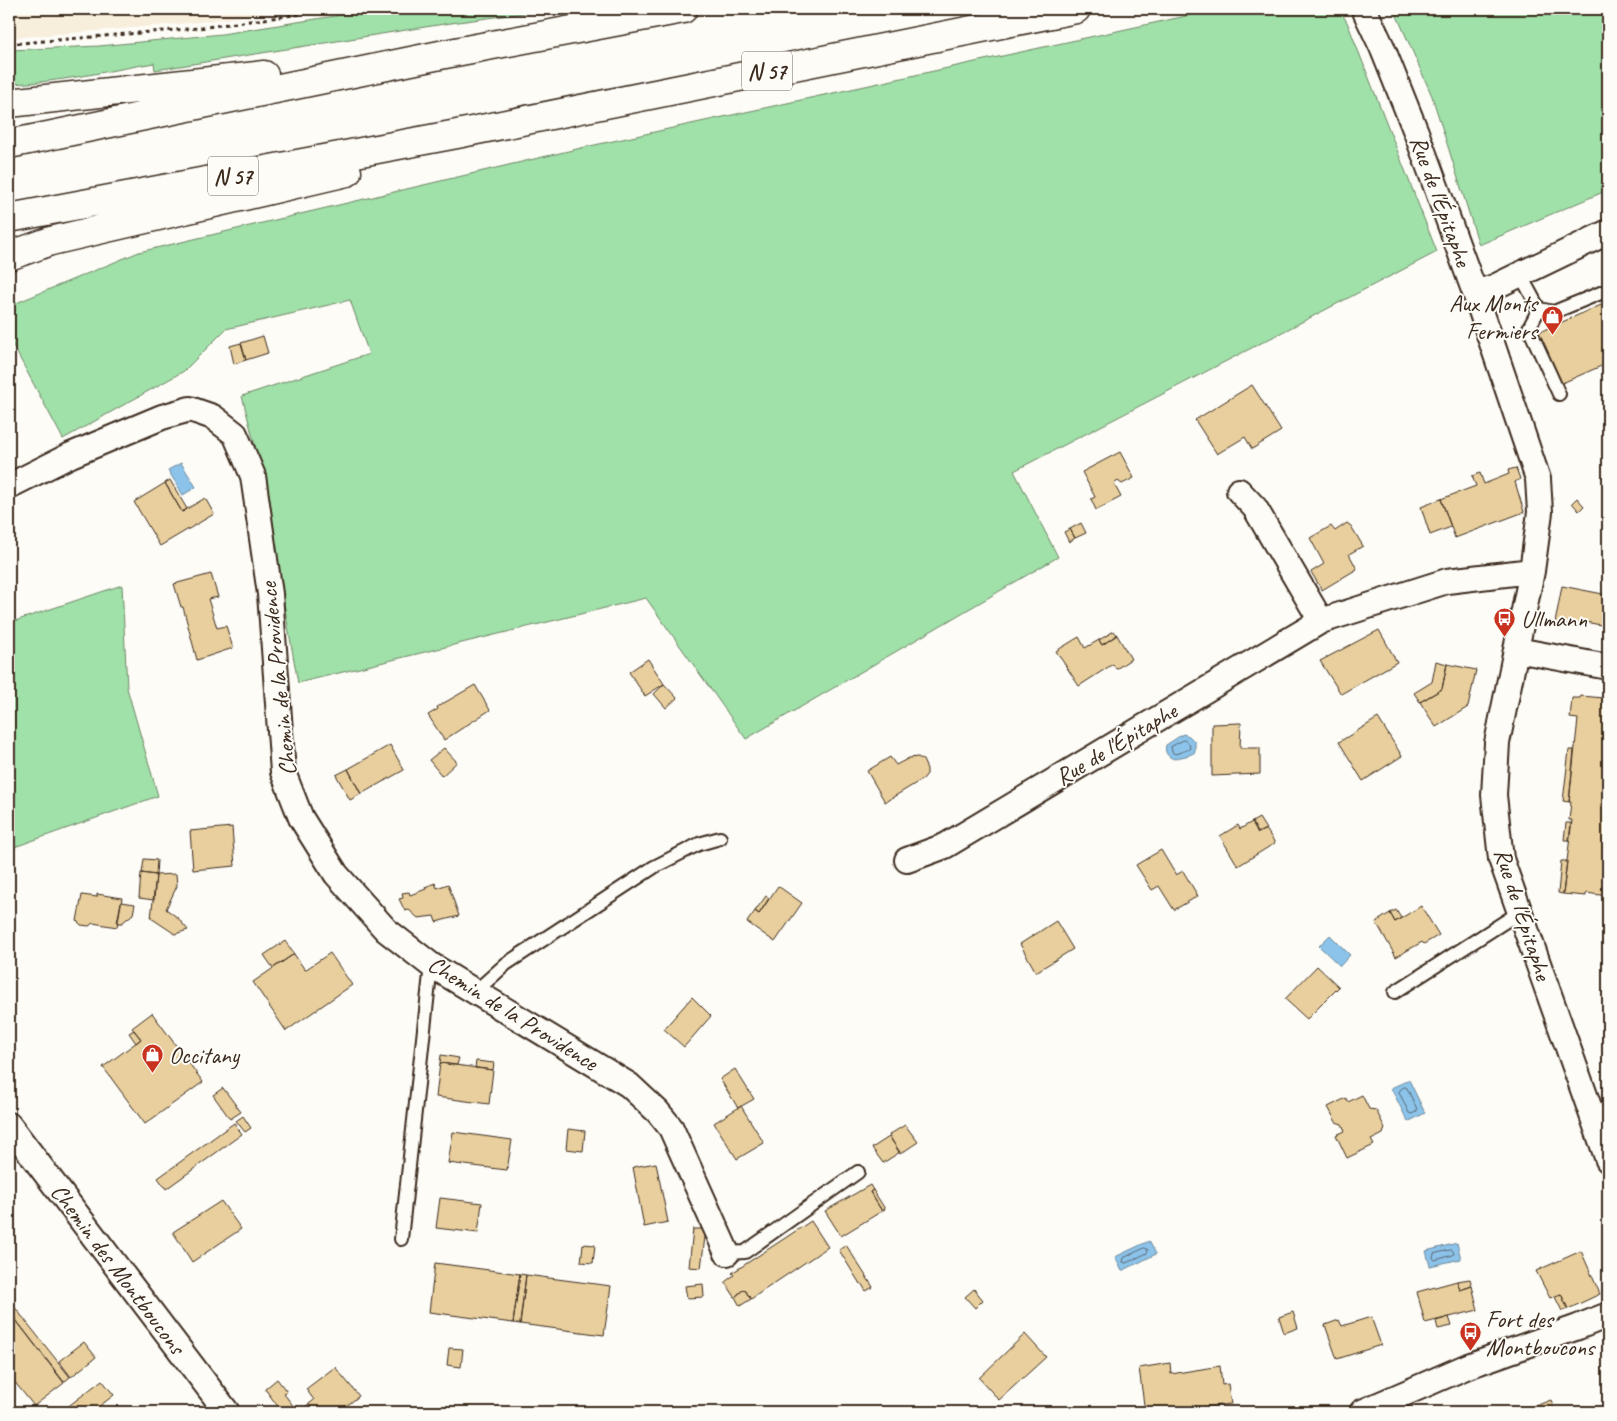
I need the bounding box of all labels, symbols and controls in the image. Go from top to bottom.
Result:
road number: N 57 [742,51,792,90]
street label: Rue de l'Épitaphe [1404,132,1479,272]
road number: N 57 [208,157,258,196]
place label: Aux Monts Fermiers [1449,288,1540,346]
shop icon: Aux Monts Fermiers [1541,305,1565,336]
street label: Chemin de la Providence [253,579,303,777]
place label: Ullmann [1521,604,1587,634]
bus stop icon: Ullmann [1493,607,1517,638]
street label: Rue de l'Épitaphe [1050,695,1184,792]
street label: Rue de l'Épitaphe [1488,844,1559,986]
street label: Chemin de la Providence [423,949,605,1078]
place label: Occitany [169,1040,241,1070]
shop icon: Occitany [141,1043,165,1074]
street label: Chemin des Montboucons [44,1178,193,1362]
place label: Fort des Montboucons [1486,1304,1596,1362]
bus stop icon: Fort des Montboucons [1458,1321,1482,1352]

